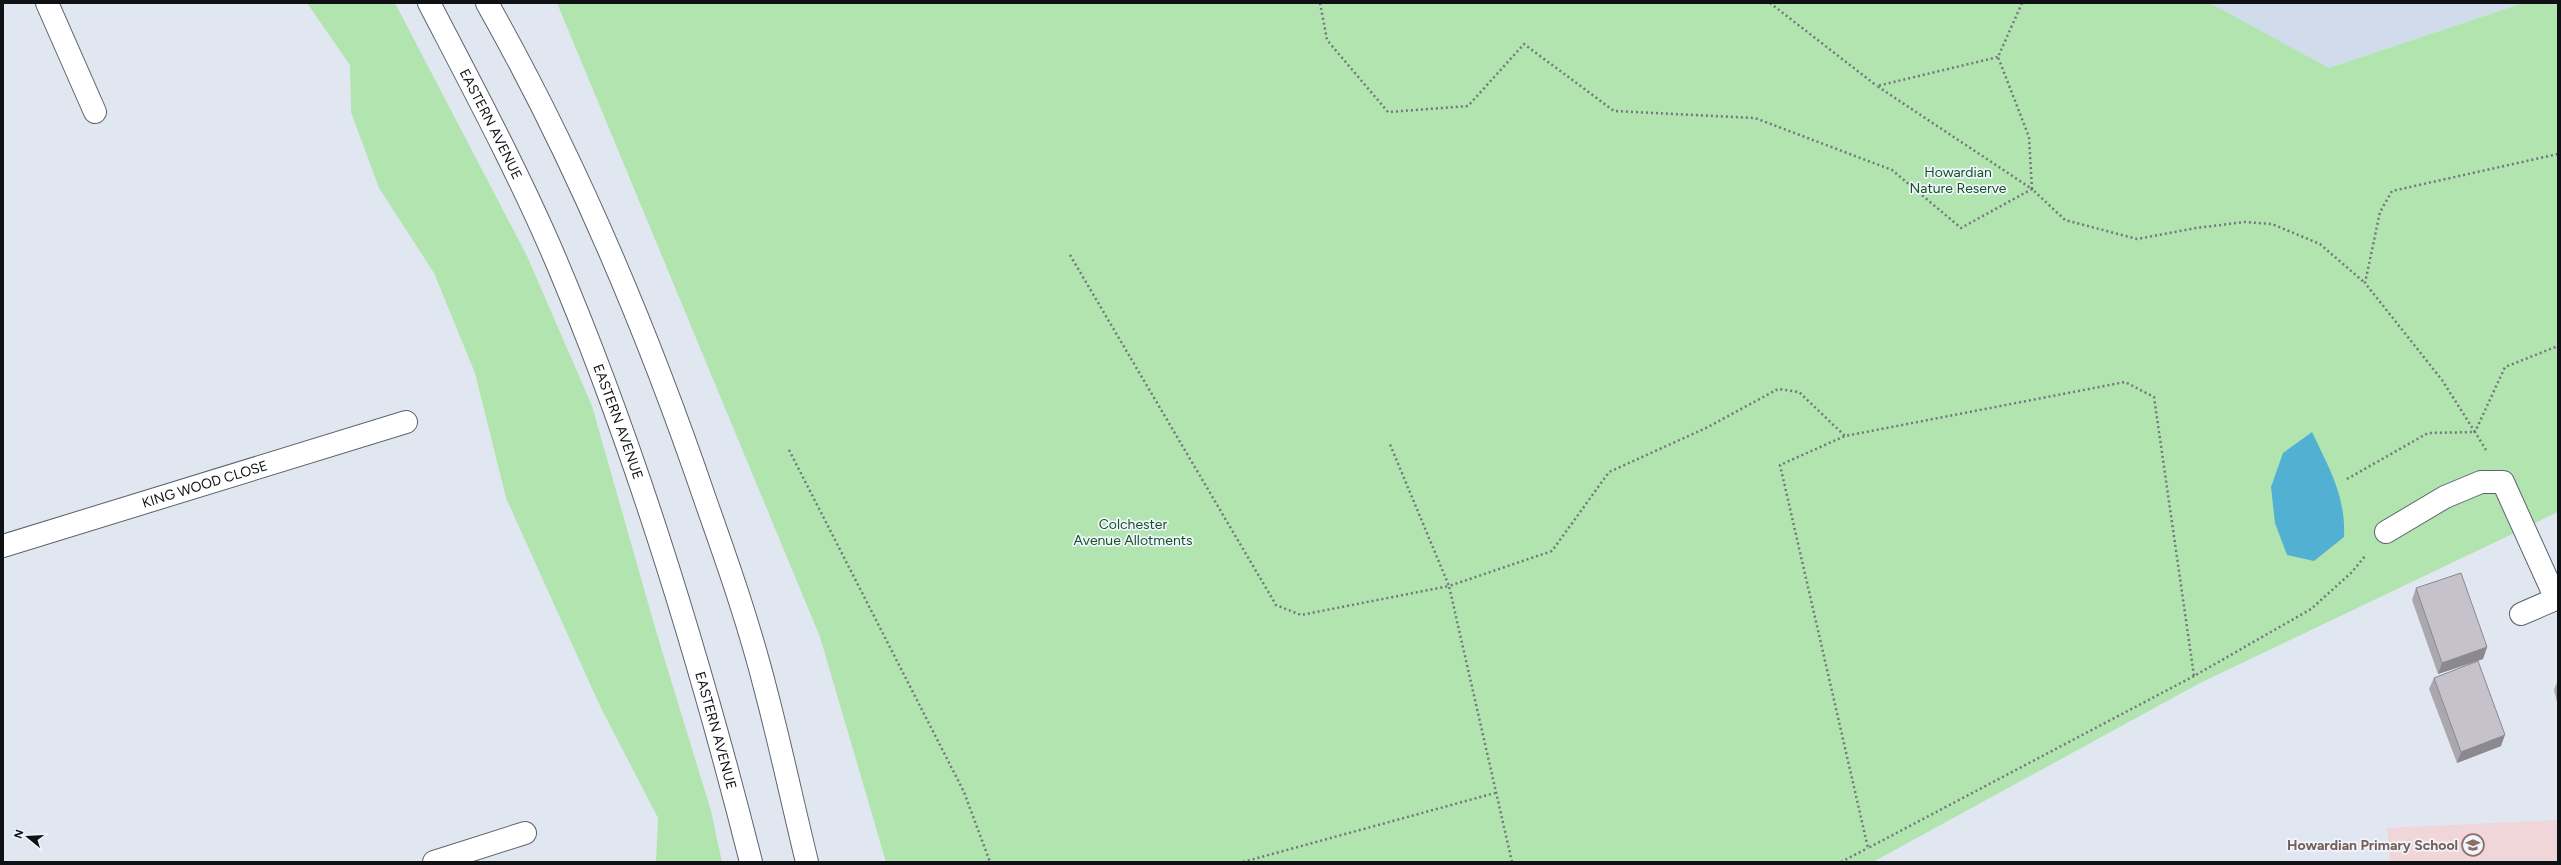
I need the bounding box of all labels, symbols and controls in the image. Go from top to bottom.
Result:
street label: EASTERN AVENUE [456,66,526,182]
park label: Howardian Nature Reserve [1910,164,2007,197]
street label: EASTERN AVENUE [590,362,647,482]
street label: KING WOOD CLOSE [140,457,270,511]
park label: Colchester Avenue Allotments [1073,516,1193,549]
street label: EASTERN AVENUE [692,670,740,791]
north arrow [8,817,48,857]
text: N [11,828,26,840]
school or university icon: Howardian Primary School [2460,832,2486,858]
place label: Howardian Primary School [2287,837,2458,854]

